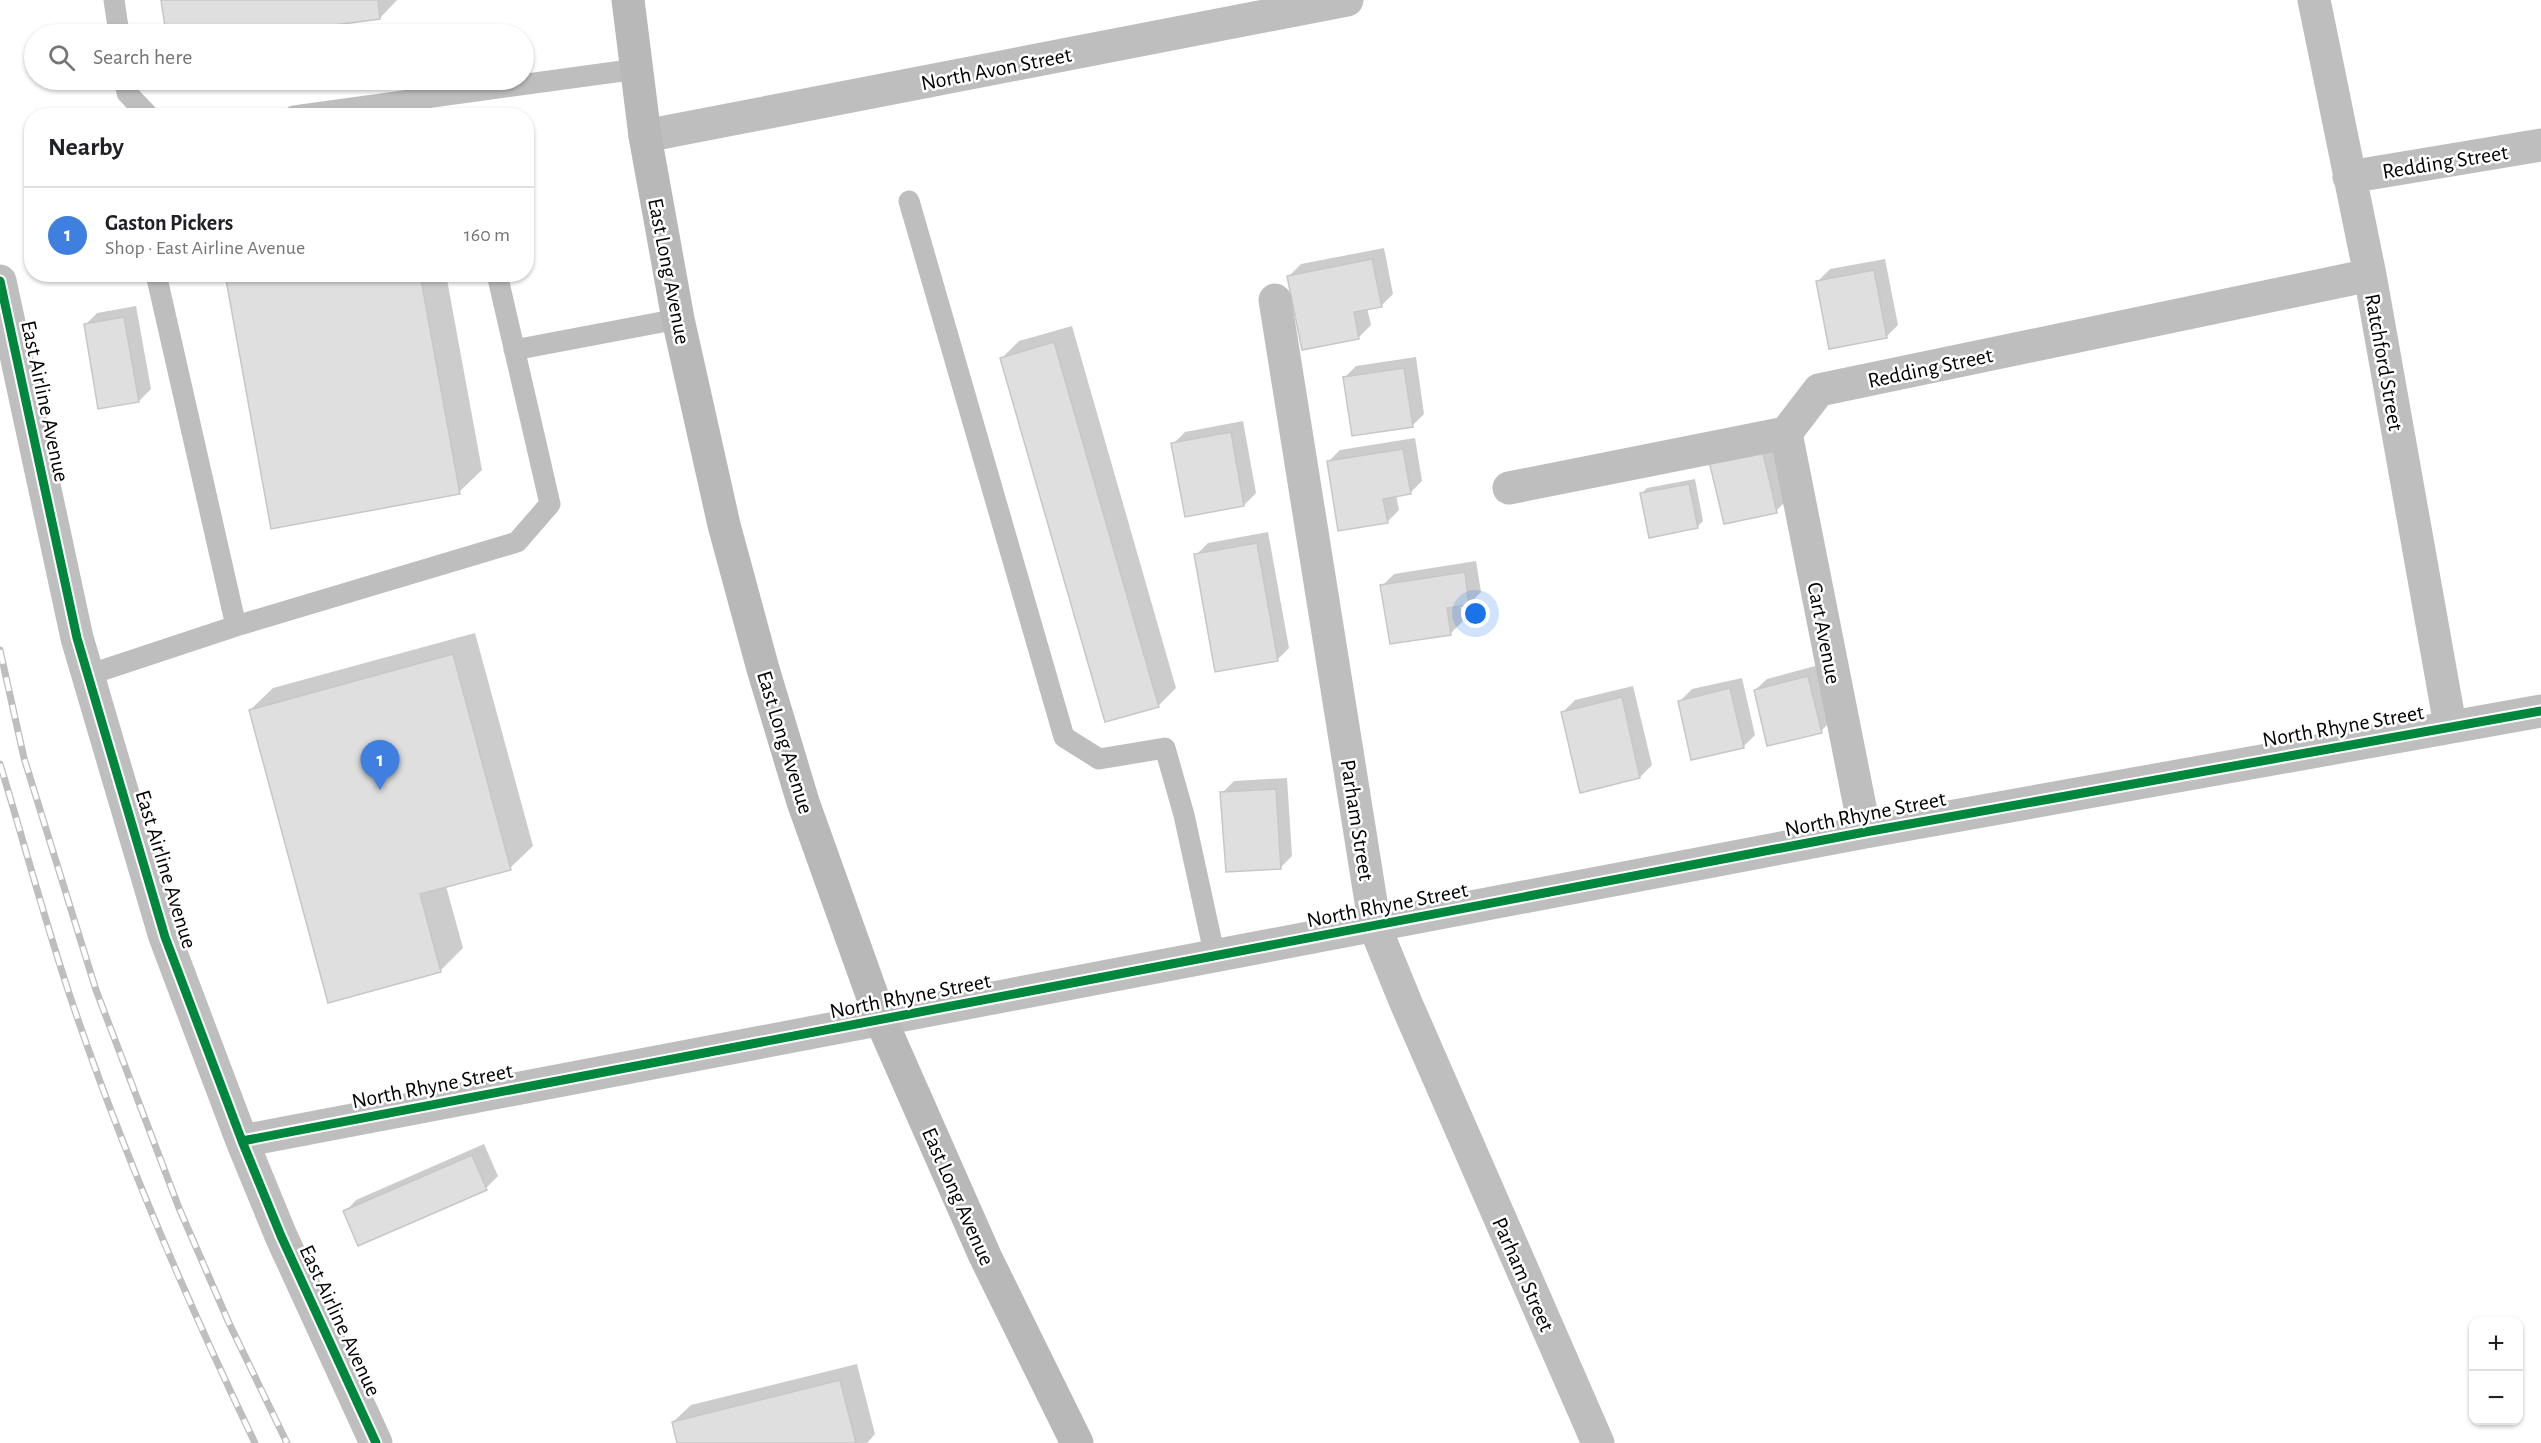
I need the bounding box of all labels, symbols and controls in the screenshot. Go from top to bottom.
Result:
search box [24,24,534,90]
icon: search [45,41,78,74]
street label: North Avon Street [919,44,1073,94]
text: Search here [93,46,192,68]
text: Nearby [48,134,124,160]
street label: Redding Street [2381,141,2510,183]
street label: East Long Avenue [644,196,694,346]
text: Gaston Pickers [105,212,233,234]
text: 1 [64,225,71,245]
text: 160 m [464,225,510,245]
text: Shop · East Airline Avenue [105,238,305,258]
street label: Ratchford Street [2361,292,2407,433]
street label: East Airline Avenue [17,319,73,484]
street label: Redding Street [1866,344,1995,392]
street label: Cart Avenue [1803,580,1845,686]
your location [1461,599,1490,628]
street label: East Long Avenue [753,668,817,816]
street label: North Rhyne Street [2261,701,2426,751]
pin: 1 [360,740,400,790]
street label: Parham Street [1337,758,1377,882]
street label: East Airline Avenue [132,788,201,951]
street label: North Rhyne Street [1783,788,1948,840]
street label: North Rhyne Street [1305,879,1470,931]
street label: North Rhyne Street [828,970,993,1022]
street label: North Rhyne Street [350,1060,515,1112]
street label: East Long Avenue [918,1124,998,1269]
street label: Parham Street [1488,1214,1558,1335]
street label: East Airline Avenue [295,1241,385,1400]
map controls [2469,1317,2523,1425]
button: + [2469,1317,2523,1371]
button: − [2469,1371,2523,1425]

